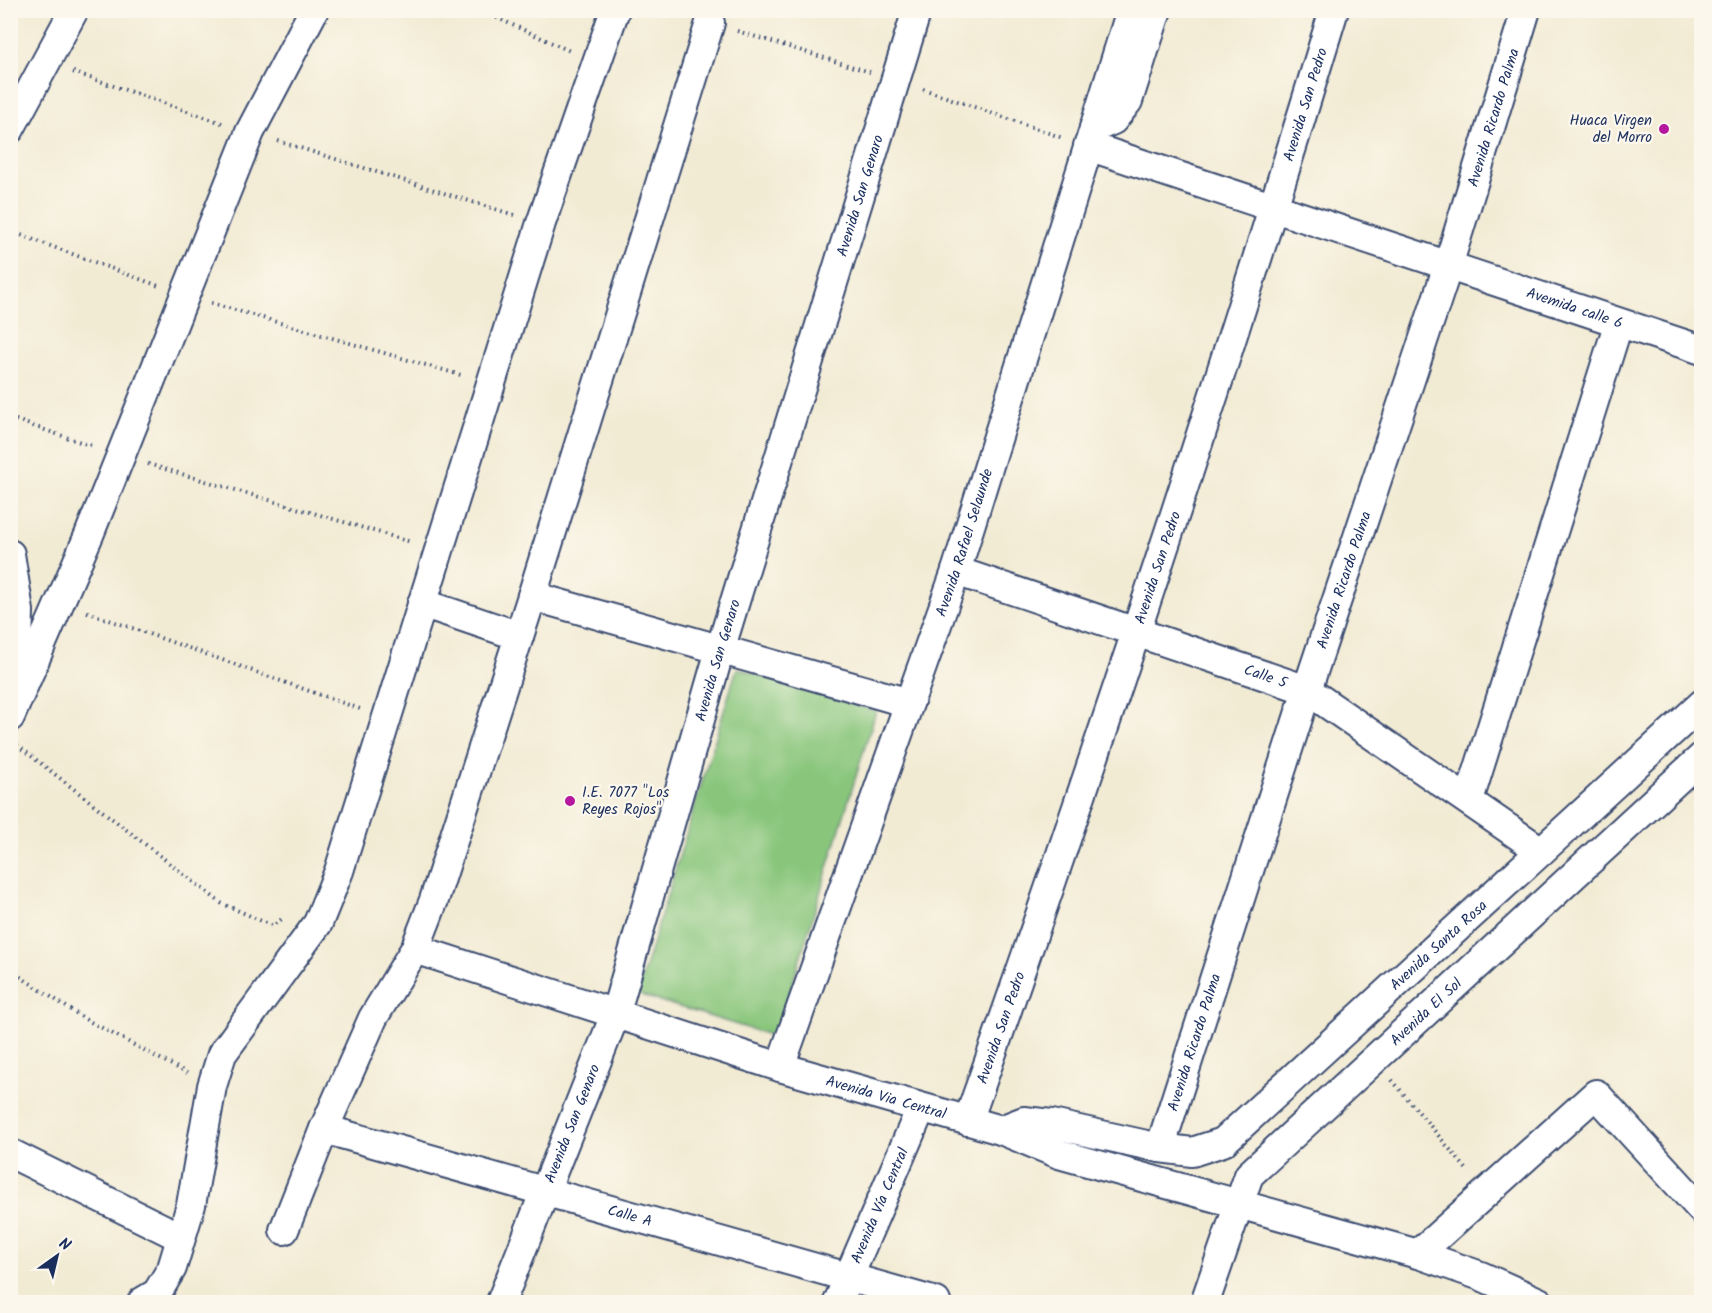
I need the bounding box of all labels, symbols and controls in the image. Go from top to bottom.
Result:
street label: Avenida San Pedro [1277,45,1335,165]
street label: Avenida Ricardo Palma [1462,46,1527,190]
place label: Huaca Virgen del Morro [1570,109,1652,150]
marker: Huaca Virgen del Morro [1657,122,1671,136]
street label: Avenida San Genaro [831,132,891,260]
street label: Avemida calle 6 [1523,281,1626,336]
street label: Avenida Rafael Selaunde [930,465,1000,620]
street label: Avenida San Pedro [1129,508,1188,627]
street label: Avenida Ricardo Palma [1311,508,1379,652]
street label: Avenida San Genaro [689,596,748,724]
street label: Calle 5 [1241,658,1291,696]
place label: I.E. 7077 "Los Reyes Rojos" [582,781,670,822]
marker: I.E. 7077 "Los Reyes Rojos" [563,794,577,808]
street label: Avenida Santa Rosa [1385,895,1493,997]
street label: Avenida San Pedro [971,968,1033,1087]
street label: Avenida Ricardo Palma [1162,971,1228,1115]
street label: Avenida El Sol [1385,973,1468,1052]
street label: Avenida San Genaro [538,1061,607,1187]
street label: Avenida Via Central [823,1070,949,1127]
street label: Avenida Vía Central [845,1144,916,1268]
street label: Calle A [605,1199,655,1234]
north arrow [27,1226,87,1286]
text: N [53,1232,76,1258]

